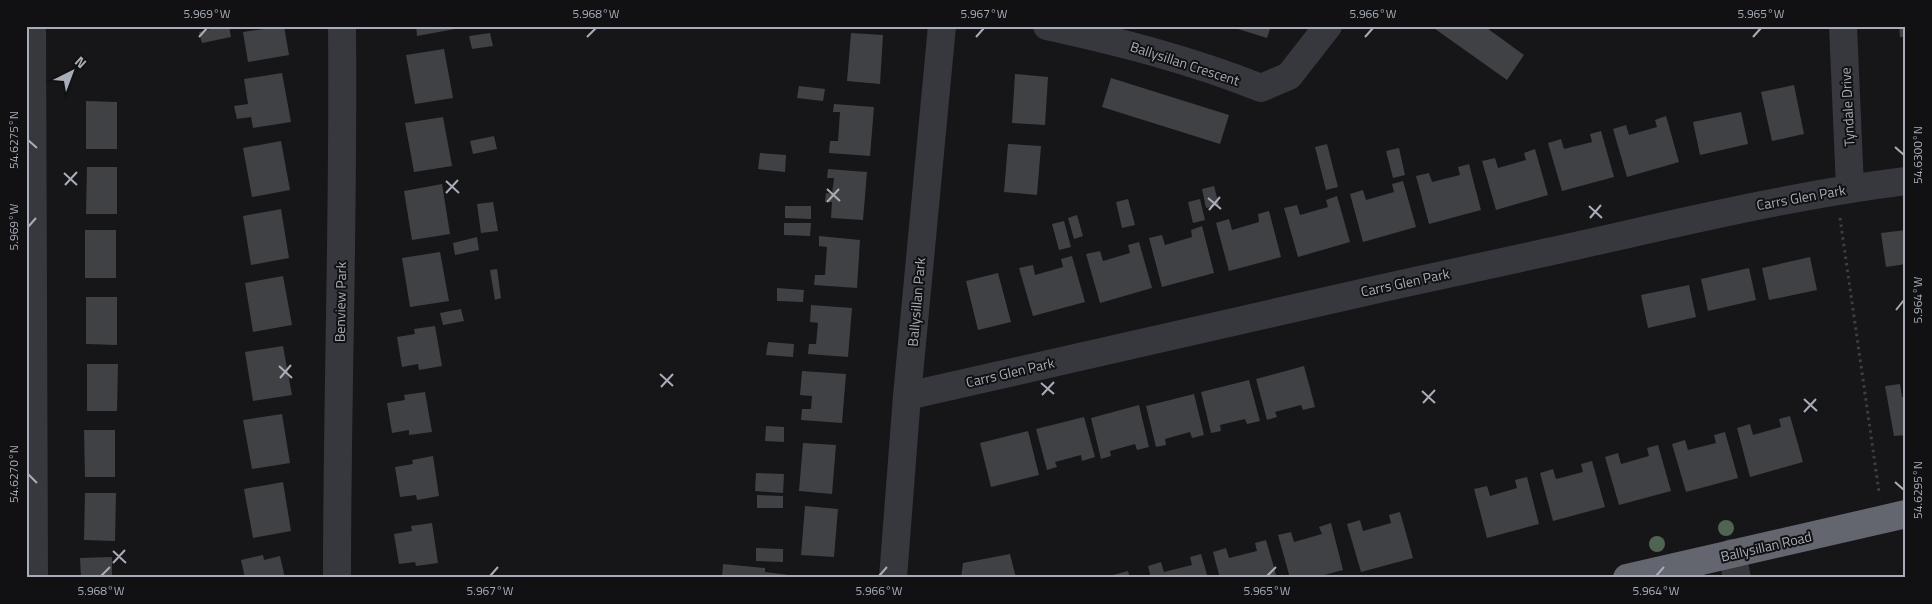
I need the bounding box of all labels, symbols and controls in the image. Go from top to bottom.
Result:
text: 5.969°W [184,4,231,23]
text: 5.968°W [573,4,620,23]
text: 5.967°W [961,4,1008,23]
text: 5.966°W [1350,4,1397,23]
text: 5.965°W [1738,4,1785,23]
street label: Ballysillan Crescent [1128,35,1242,91]
north arrow [48,48,98,98]
text: N [70,51,92,73]
street label: Tyndale Drive [1834,67,1860,147]
text: 54.6275°N [4,111,23,169]
text: 54.6300°N [1908,126,1927,184]
street label: Carrs Glen Park [1755,179,1848,215]
text: 5.969°W [4,203,23,250]
street label: Ballysillan Park [902,256,930,347]
street label: Benview Park [329,261,351,342]
street label: Carrs Glen Park [1359,262,1452,302]
text: 5.964°W [1908,276,1927,323]
street label: Carrs Glen Park [964,352,1057,392]
text: 54.6270°N [4,445,23,503]
text: 54.6295°N [1908,461,1927,519]
street label: Ballysillan Road [1718,525,1814,567]
text: 5.968°W [78,581,125,600]
text: 5.967°W [467,581,514,600]
text: 5.966°W [856,581,903,600]
text: 5.965°W [1244,581,1291,600]
text: 5.964°W [1633,581,1680,600]

